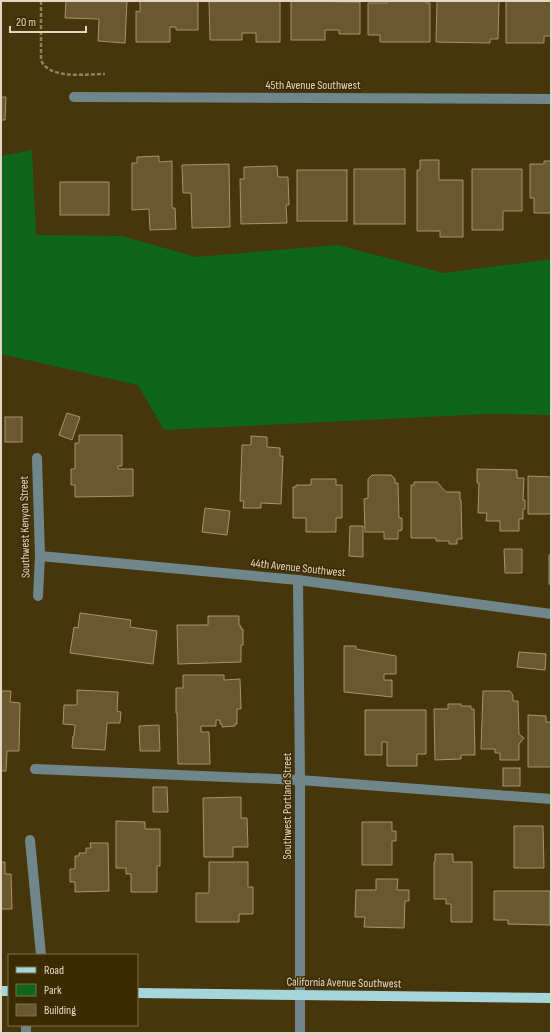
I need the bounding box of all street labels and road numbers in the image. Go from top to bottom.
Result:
street label: 45th Avenue Southwest [265,78,361,93]
street label: Southwest Kenyon Street [17,475,33,578]
street label: 44th Avenue Southwest [250,556,347,580]
street label: Southwest Portland Street [280,752,295,859]
street label: California Avenue Southwest [286,974,402,992]

